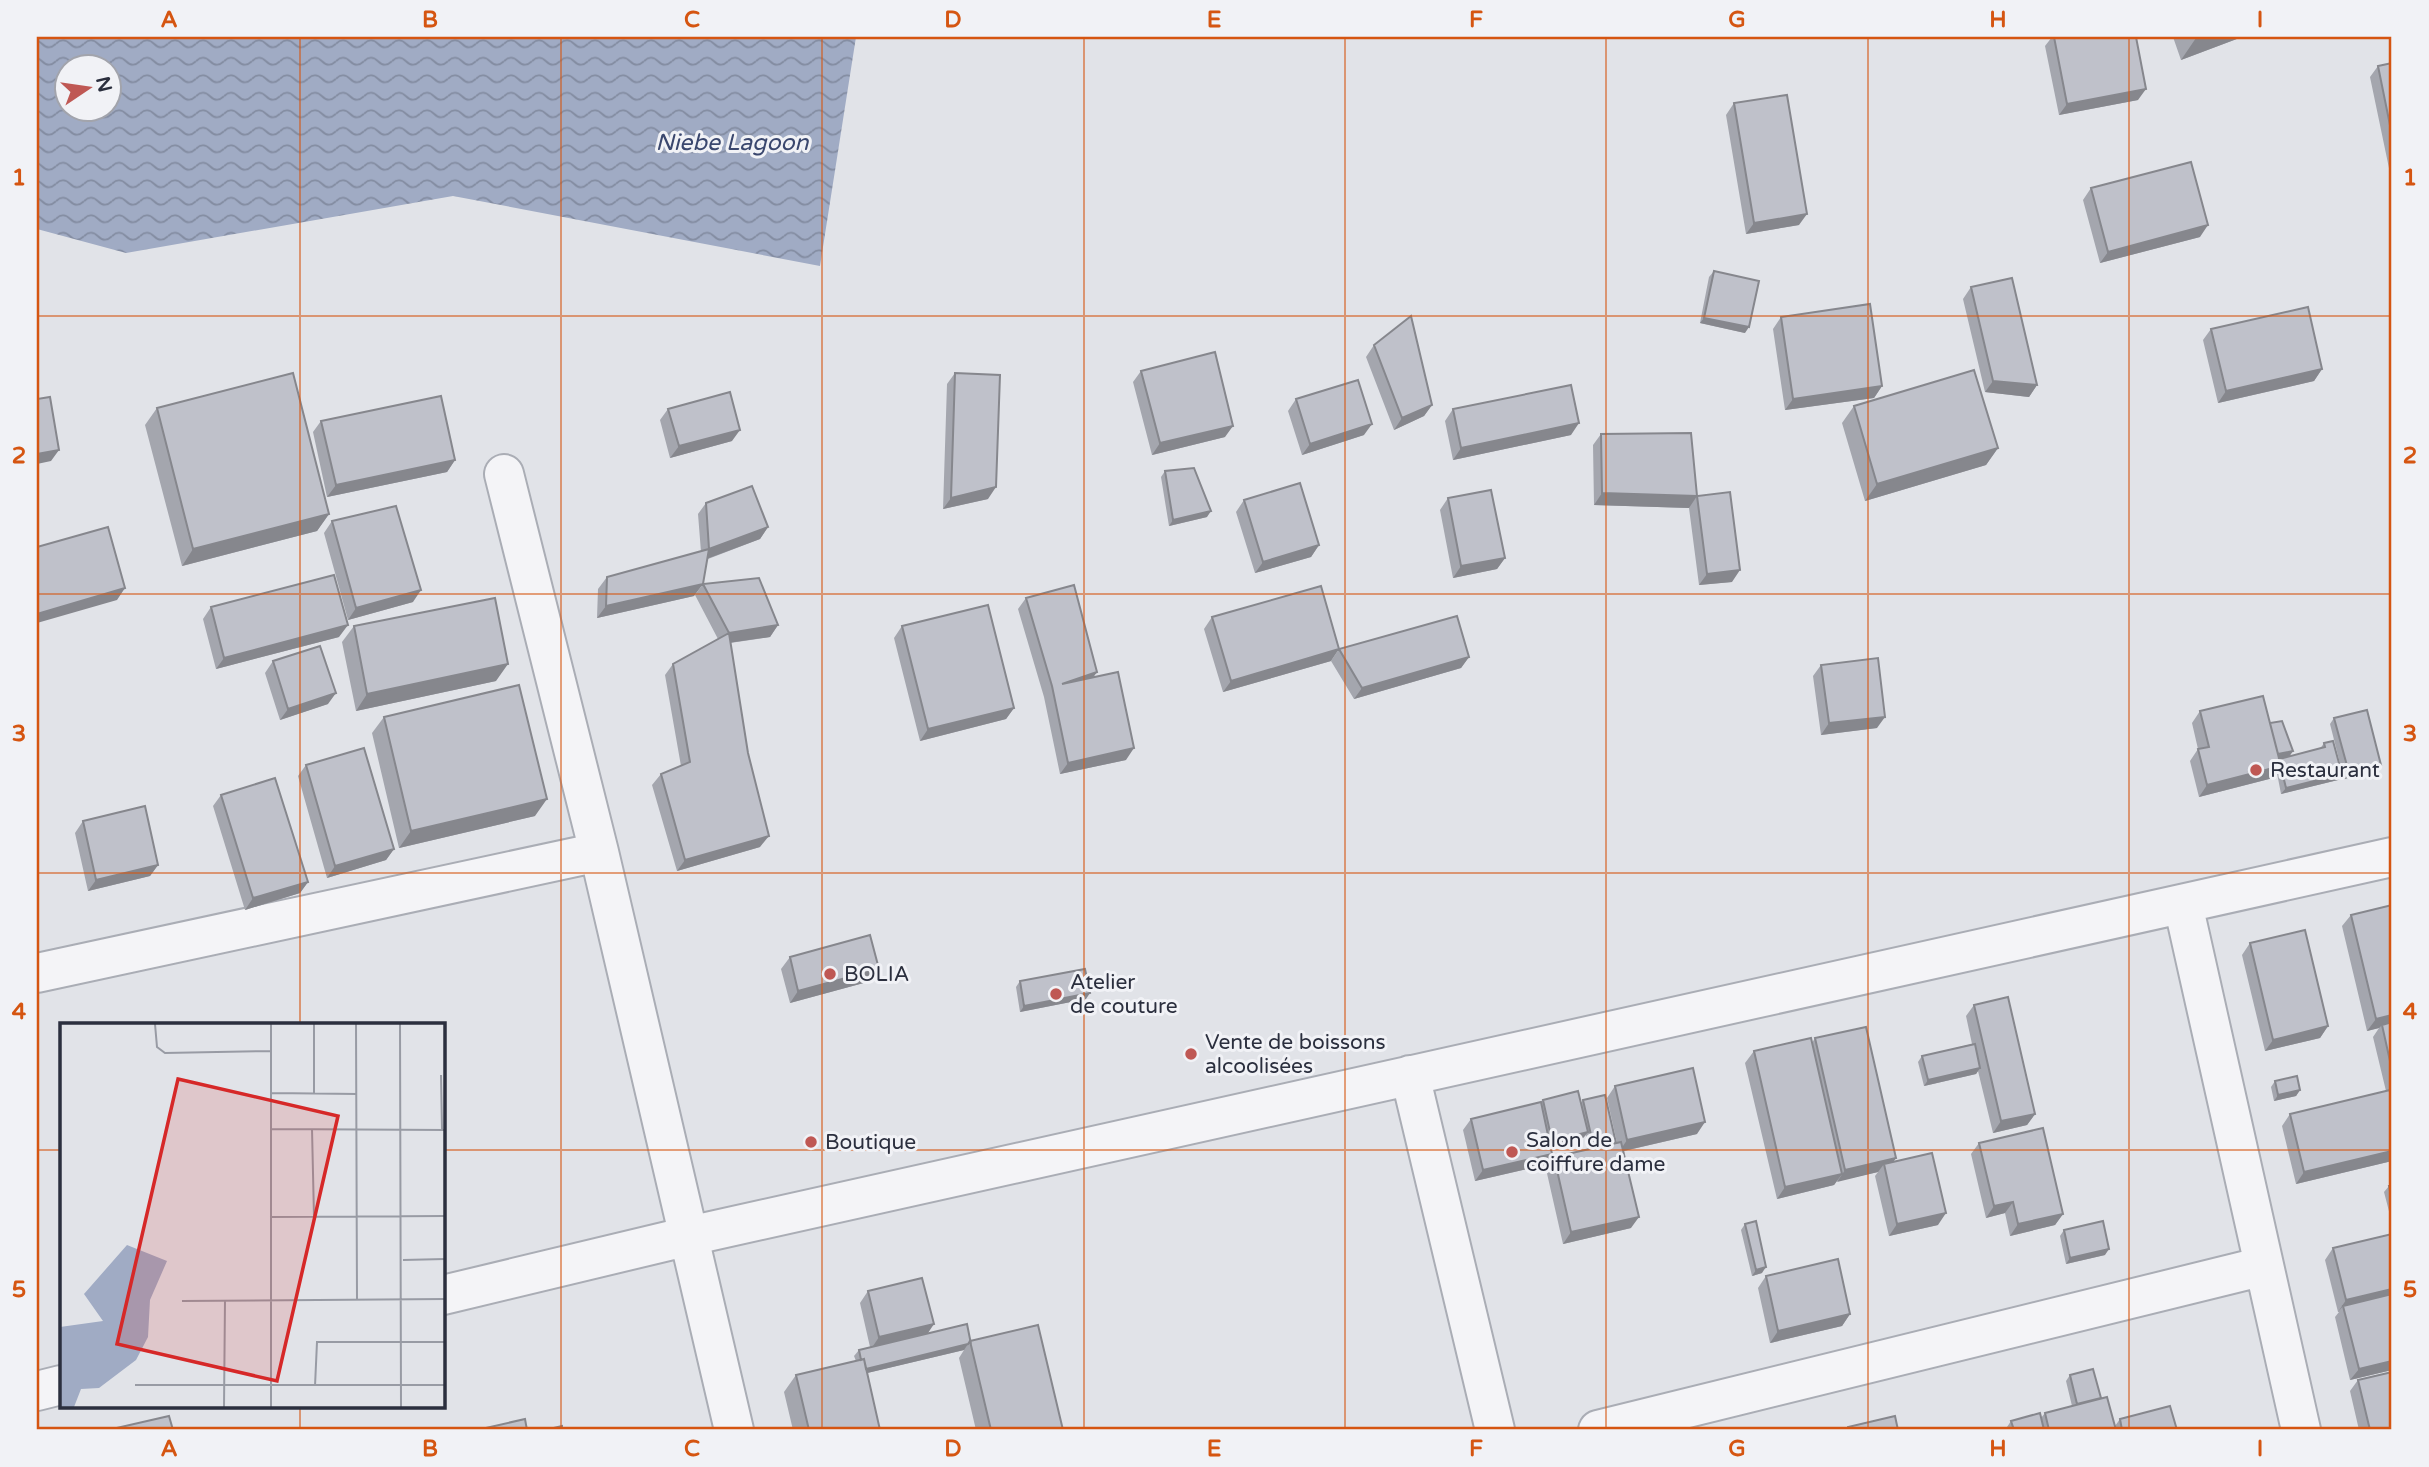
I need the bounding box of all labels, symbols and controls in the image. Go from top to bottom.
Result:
text: A [160,6,178,34]
text: B [422,6,438,34]
text: C [684,6,700,34]
text: D [944,6,962,34]
text: E [1207,6,1221,34]
text: F [1469,6,1483,34]
text: G [1728,6,1746,34]
text: H [1989,6,2007,34]
text: I [2257,6,2263,34]
north arrow [52,52,122,122]
text: N [91,74,116,94]
water label: Niebe Lagoon [655,129,810,157]
text: 1 [12,164,26,192]
text: 1 [2403,164,2417,192]
text: 2 [12,442,26,470]
text: 2 [2403,442,2417,470]
text: 3 [12,720,26,748]
text: 3 [2403,720,2417,748]
place label: Restaurant [2270,758,2380,783]
marker: Restaurant [2248,762,2264,778]
place label: BOLIA [844,962,909,987]
marker: BOLIA [822,966,838,982]
place label: Atelier de couture [1070,970,1178,1019]
marker: Atelier de couture [1048,986,1064,1002]
text: 4 [12,998,27,1026]
text: 4 [2403,998,2418,1026]
inset map [60,1023,444,1408]
place label: Vente de boissons alcoolisées [1205,1030,1386,1079]
marker: Vente de boissons alcoolisées [1183,1046,1199,1062]
place label: Salon de coiffure dame [1526,1128,1666,1177]
place label: Boutique [825,1130,916,1155]
marker: Boutique [803,1134,819,1150]
marker: Salon de coiffure dame [1504,1144,1520,1160]
text: 5 [12,1276,26,1304]
text: 5 [2403,1276,2417,1304]
text: A [160,1435,178,1463]
text: B [422,1435,438,1463]
text: C [684,1435,700,1463]
text: D [944,1435,962,1463]
text: E [1207,1435,1221,1463]
text: F [1469,1435,1483,1463]
text: G [1728,1435,1746,1463]
text: H [1989,1435,2007,1463]
text: I [2257,1435,2263,1463]

